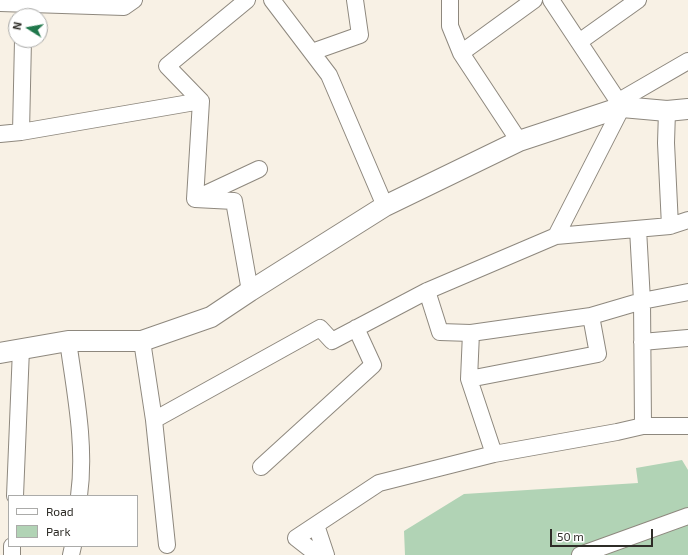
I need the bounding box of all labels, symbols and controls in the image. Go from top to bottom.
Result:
north arrow [8,8,48,48]
text: N [10,21,24,31]
legend [8,495,138,547]
text: Road [46,504,74,518]
scale bar [552,521,655,547]
text: Park [46,524,71,538]
text: 50 m [557,529,584,543]

